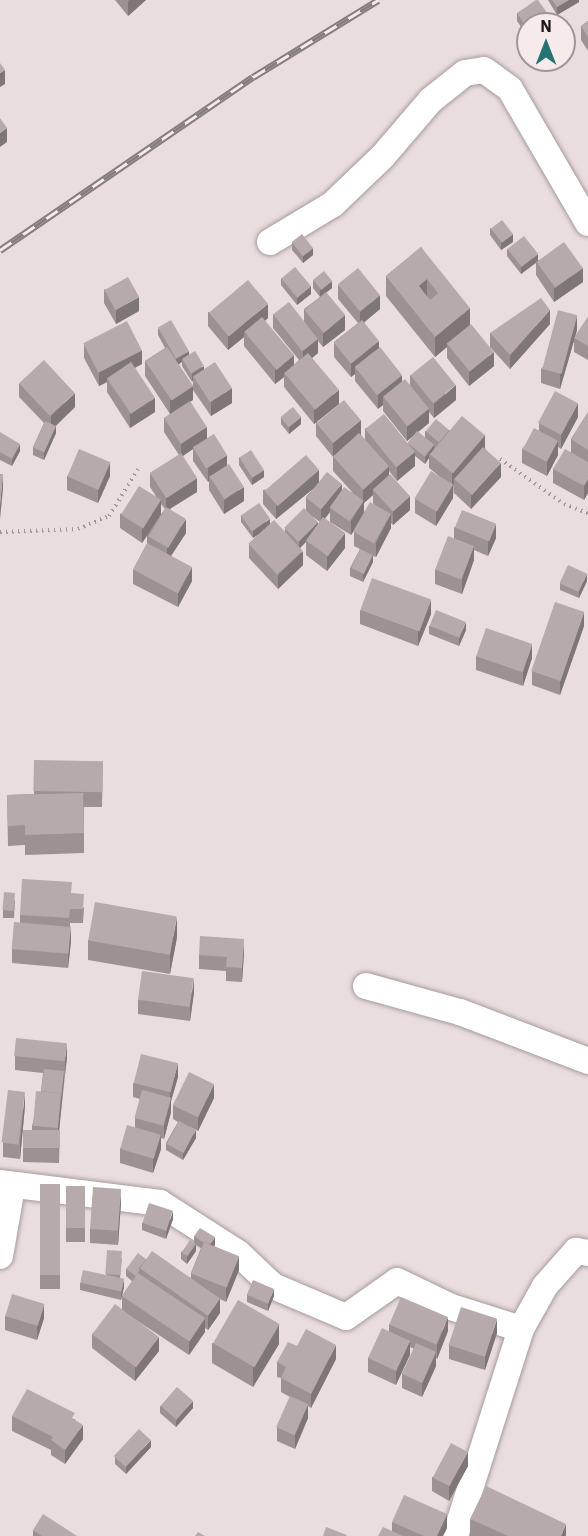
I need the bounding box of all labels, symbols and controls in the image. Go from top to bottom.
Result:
north arrow [516,12,576,72]
text: N [540,16,552,36]

